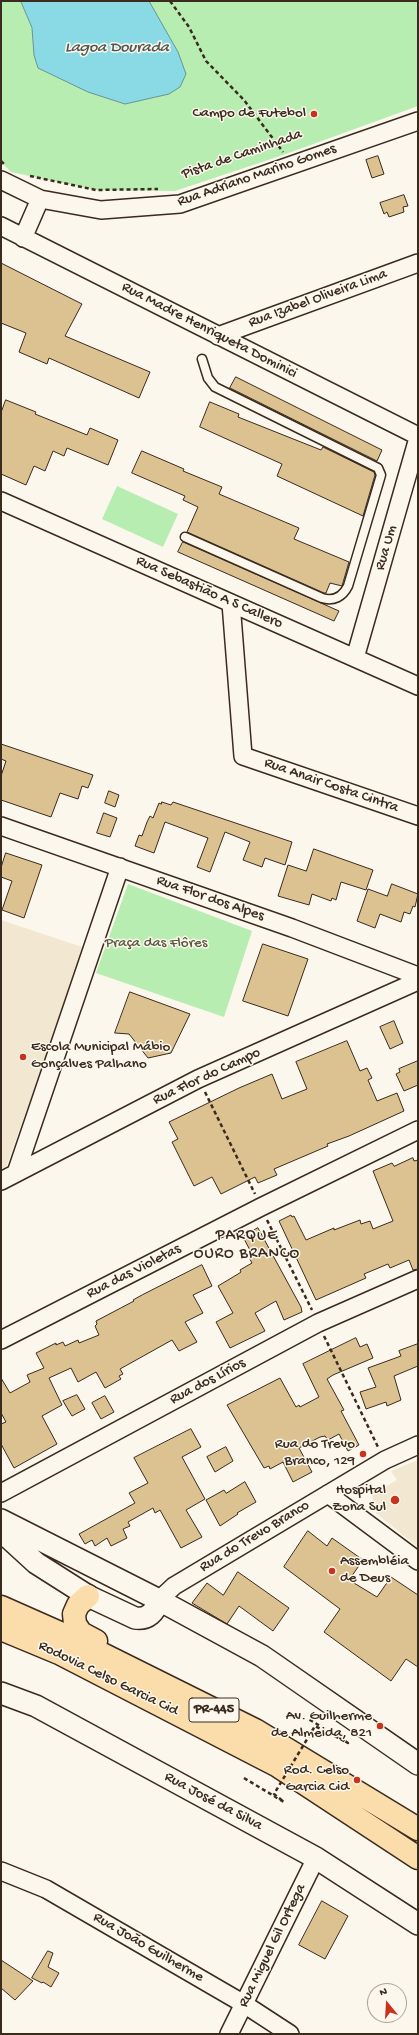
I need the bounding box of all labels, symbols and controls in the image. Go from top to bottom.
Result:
water label: Lagoa Dourada [65,39,169,59]
place label: Campo de Futebol [192,105,306,123]
marker: Campo de Futebol [309,109,319,119]
street label: Pista de Caminhada [179,126,305,184]
street label: Rua Adriano Marino Gomes [175,140,339,212]
street label: Rua Izabel Oliveira Lima [246,266,390,332]
street label: Rua Madre Henriqueta Dominici [118,279,300,383]
street label: Rua Um [372,523,402,573]
street label: Rua Sebastião A S Callero [133,552,285,634]
street label: Rua Anair Costa Cintra [261,755,401,817]
street label: Rua Flor dos Alpes [154,872,266,926]
park label: Praça das Flôres [105,935,207,953]
place label: Escola Municipal Mábio Gonçalves Palhano [31,1039,170,1074]
street label: Rua Flor do Campo [150,1044,264,1110]
marker: Escola Municipal Mábio Gonçalves Palhano [18,1052,28,1062]
district label: PARQUE OURO BRANCO [194,1227,300,1265]
street label: Rua das Violetas [84,1241,184,1303]
street label: Rua dos Lírios [167,1355,249,1409]
place label: Rua do Trevo Branco, 129 [275,1436,355,1471]
marker: Rua do Trevo Branco, 129 [358,1449,368,1459]
place label: Hospital Zona Sul [332,1482,386,1517]
marker: Hospital Zona Sul [389,1494,401,1506]
street label: Rua do Trevo Branco [197,1497,313,1577]
place label: Assembléia de Deus [340,1553,409,1588]
marker: Assembléia de Deus [327,1566,337,1576]
street label: Rodovia Celso Garcia Cid [35,1637,181,1721]
road number: PR-445 [189,1698,239,1722]
place label: Av. Guilherme de Almeida, 821 [271,1708,372,1743]
marker: Av. Guilherme de Almeida, 821 [375,1721,385,1731]
place label: Rod. Celso Garcia Cid [284,1762,349,1797]
street label: Rua José da Silva [161,1769,265,1835]
marker: Rod. Celso Garcia Cid [352,1775,362,1785]
street label: Rua Miguel Gil Ortega [235,1881,311,2011]
street label: Rua João Guilherme [89,1909,207,1987]
north arrow [367,1983,407,2023]
text: N [378,1986,389,1999]

